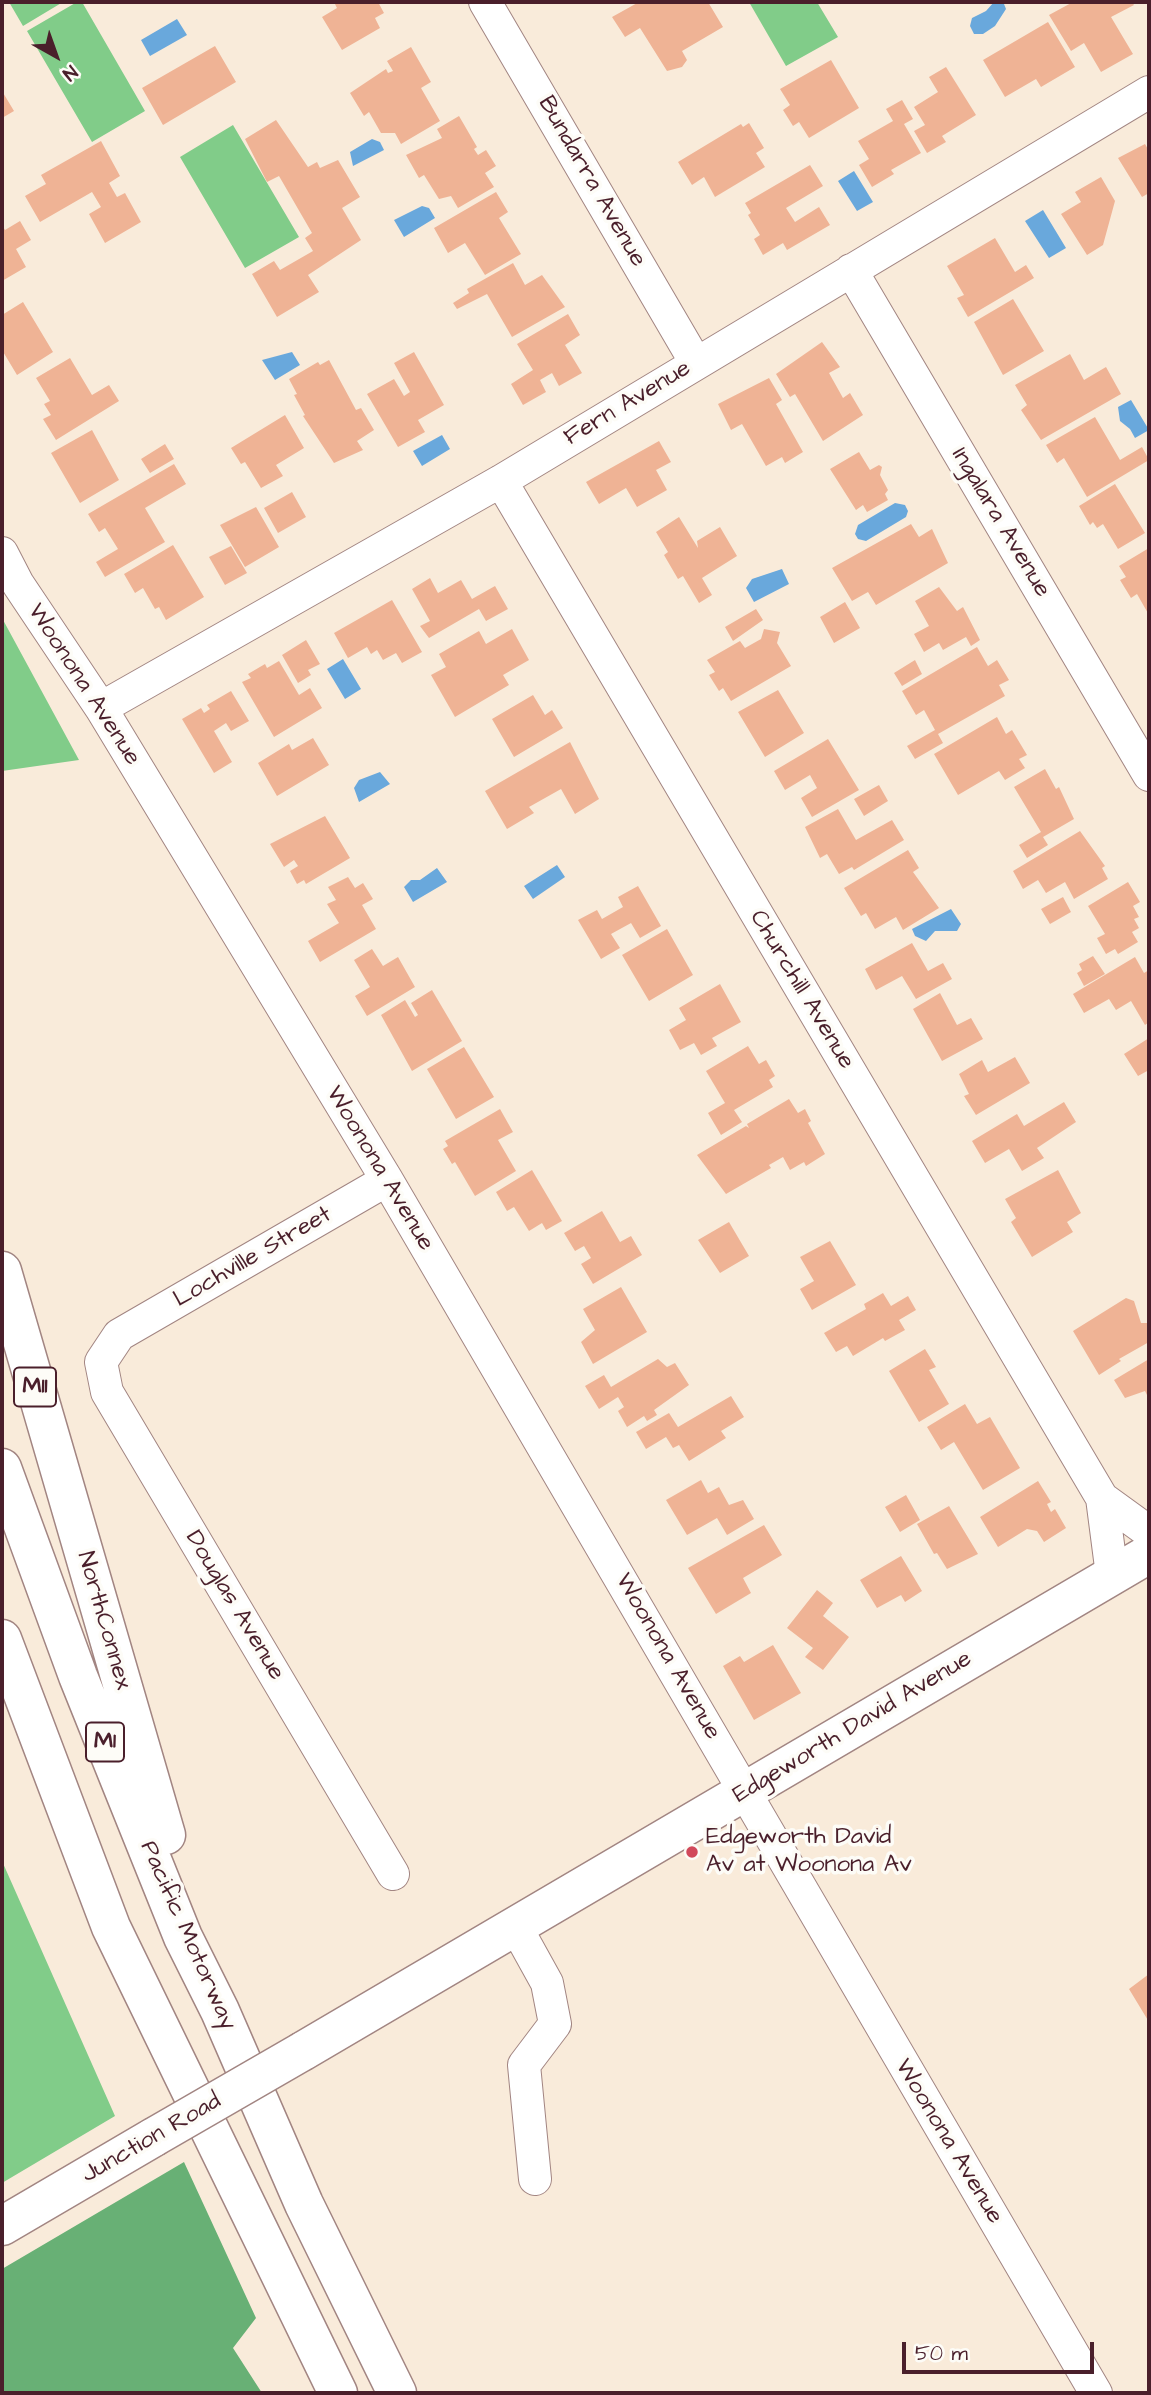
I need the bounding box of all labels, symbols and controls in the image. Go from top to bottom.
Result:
north arrow [21,21,91,91]
text: N [57,58,83,87]
street label: Bundarra Avenue [531,92,651,272]
street label: Fern Avenue [560,355,696,453]
street label: Ingalara Avenue [944,443,1056,603]
street label: Woonona Avenue [20,599,146,771]
street label: Churchill Avenue [742,905,860,1075]
street label: Woonona Avenue [319,1081,439,1257]
street label: Lochville Street [169,1201,337,1315]
road number: M11 [14,1368,56,1406]
street label: Douglas Avenue [178,1526,290,1686]
street label: NorthConnex [70,1549,136,1693]
street label: Woonona Avenue [608,1569,726,1745]
street label: Edgeworth David Avenue [729,1645,977,1811]
road number: M1 [86,1722,124,1762]
place label: Edgeworth David Av at Woonona Av [706,1824,912,1880]
street label: Pacific Motorway [132,1837,242,2035]
marker: Edgeworth David Av at Woonona Av [684,1844,700,1860]
street label: Woonona Avenue [888,2054,1008,2230]
street label: Junction Road [77,2088,227,2190]
scale bar [906,2328,1098,2372]
text: 50 m [915,2339,968,2368]

